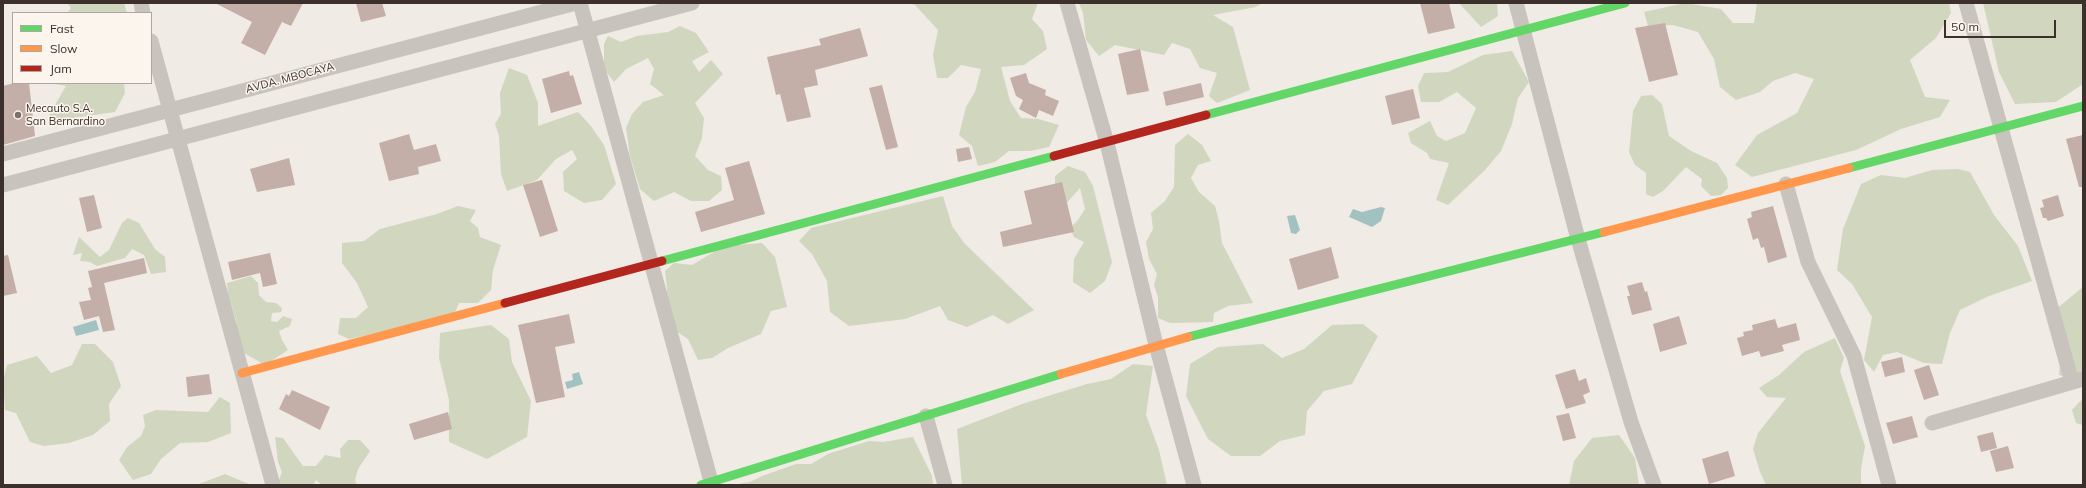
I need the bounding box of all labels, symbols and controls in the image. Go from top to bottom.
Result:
legend [12,12,152,84]
scale bar [1946,12,2058,38]
text: 50 m [1951,19,1979,34]
text: Fast [50,21,74,36]
text: Slow [50,41,78,56]
street label: AVDA. MBOCAYA [244,60,336,96]
text: Jam [50,61,72,76]
place label: Mecauto S.A. San Bernardino [26,102,105,128]
marker: Mecauto S.A. San Bernardino [13,110,23,120]

